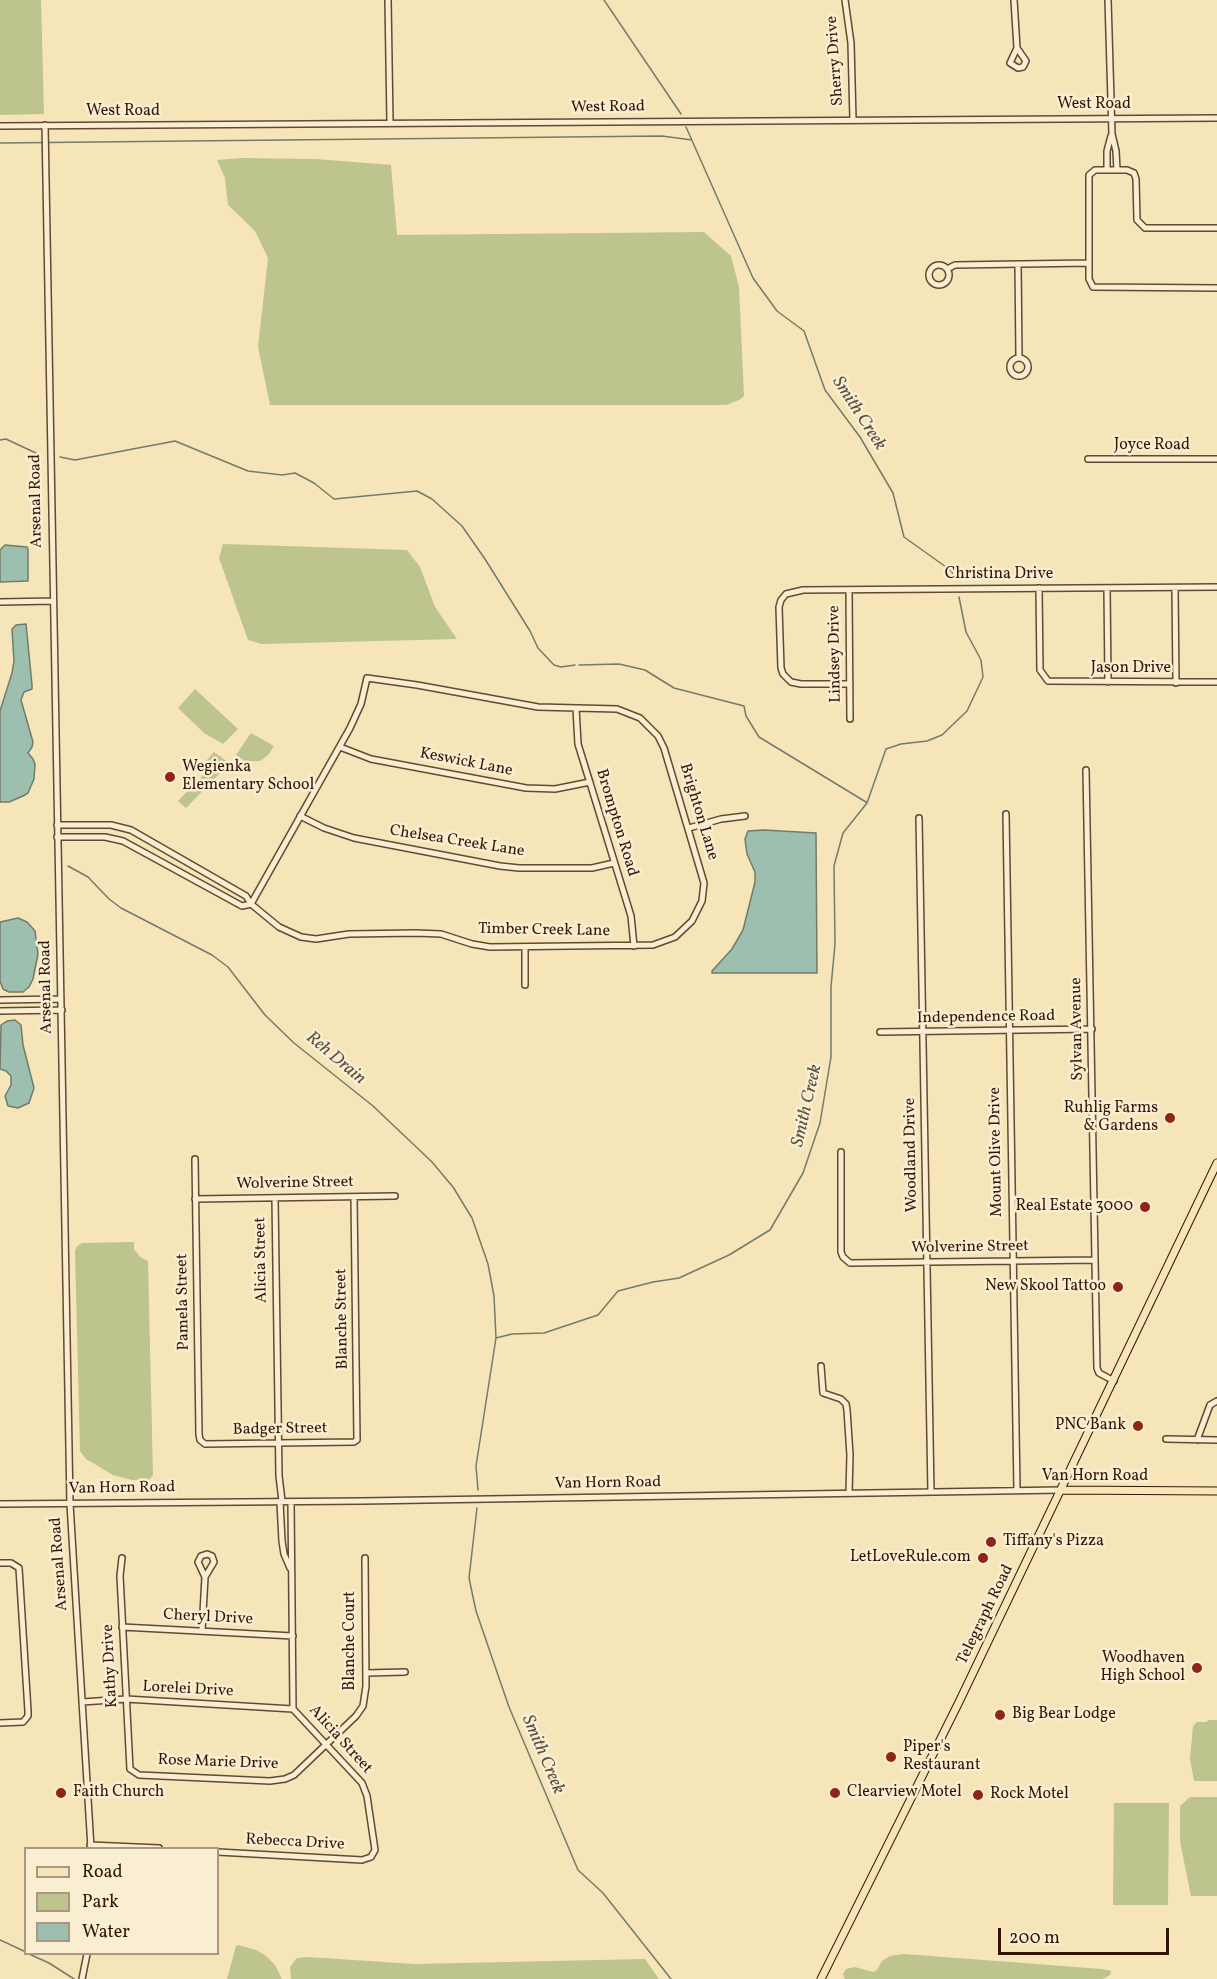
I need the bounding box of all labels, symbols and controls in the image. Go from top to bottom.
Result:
street label: Sherry Drive [823,15,849,107]
street label: West Road [1057,95,1131,115]
street label: West Road [571,98,645,118]
street label: West Road [86,102,160,122]
water label: Smith Creek [826,373,890,455]
street label: Joyce Road [1114,436,1190,456]
street label: Arsenal Road [27,454,47,548]
street label: Christina Drive [945,565,1053,585]
street label: Lindsey Drive [826,605,846,703]
street label: Jason Drive [1091,659,1171,679]
street label: Keswick Lane [418,745,514,781]
place label: Wegienka Elementary School [182,758,314,796]
street label: Brighton Lane [674,761,722,863]
street label: Brompton Road [591,767,641,879]
marker: Wegienka Elementary School [163,770,177,784]
street label: Chelsea Creek Lane [388,822,526,862]
street label: Timber Creek Lane [478,920,610,942]
street label: Arsenal Road [37,940,57,1034]
street label: Sylvan Avenue [1067,977,1089,1081]
street label: Independence Road [917,1007,1055,1029]
water label: Reh Drain [301,1028,369,1090]
water label: Smith Creek [788,1063,828,1149]
street label: Mount Olive Drive [986,1087,1008,1217]
street label: Woodland Drive [901,1098,923,1212]
place label: Ruhlig Farms & Gardens [1064,1099,1158,1137]
marker: Ruhlig Farms & Gardens [1163,1111,1177,1125]
street label: Wolverine Street [236,1173,354,1195]
place label: Real Estate 3000 [1015,1197,1133,1217]
marker: Real Estate 3000 [1138,1200,1152,1214]
street label: Alicia Street [252,1217,272,1303]
street label: Wolverine Street [911,1237,1029,1259]
street label: Pamela Street [174,1253,194,1351]
street label: Blanche Street [333,1268,353,1370]
place label: New Skool Tattoo [985,1277,1106,1297]
marker: New Skool Tattoo [1111,1280,1125,1294]
place label: PNC Bank [1055,1416,1126,1436]
marker: PNC Bank [1131,1419,1145,1433]
street label: Badger Street [233,1420,327,1440]
street label: Van Horn Road [1042,1467,1148,1487]
street label: Van Horn Road [555,1473,661,1495]
street label: Van Horn Road [69,1478,175,1500]
street label: Arsenal Road [47,1516,73,1612]
place label: Tiffany's Pizza [1003,1532,1104,1552]
marker: Tiffany's Pizza [984,1535,998,1549]
place label: LetLoveRule.com [850,1548,971,1568]
marker: LetLoveRule.com [976,1551,990,1565]
street label: Telegraph Road [953,1562,1019,1668]
street label: Blanche Court [341,1591,361,1691]
street label: Cheryl Drive [163,1606,253,1630]
street label: Kathy Drive [99,1624,123,1708]
place label: Woodhaven High School [1100,1649,1185,1687]
marker: Woodhaven High School [1190,1661,1204,1675]
street label: Lorelei Drive [142,1678,234,1702]
street label: Alicia Street [304,1702,376,1778]
place label: Big Bear Lodge [1012,1705,1116,1725]
marker: Big Bear Lodge [993,1708,1007,1722]
water label: Smith Creek [516,1712,568,1798]
place label: Piper's Restaurant [903,1738,981,1776]
marker: Piper's Restaurant [884,1750,898,1764]
street label: Rose Marie Drive [157,1751,279,1775]
place label: Faith Church [73,1783,164,1803]
place label: Clearview Motel [847,1783,962,1803]
place label: Rock Motel [990,1785,1069,1805]
marker: Faith Church [54,1786,68,1800]
marker: Clearview Motel [828,1786,842,1800]
marker: Rock Motel [971,1788,985,1802]
street label: Rebecca Drive [245,1831,345,1855]
legend [24,1847,219,1955]
text: Road [82,1860,123,1885]
text: Park [82,1890,119,1915]
scale bar [1001,1916,1172,1954]
text: Water [82,1920,130,1945]
text: 200 m [1009,1926,1060,1951]

